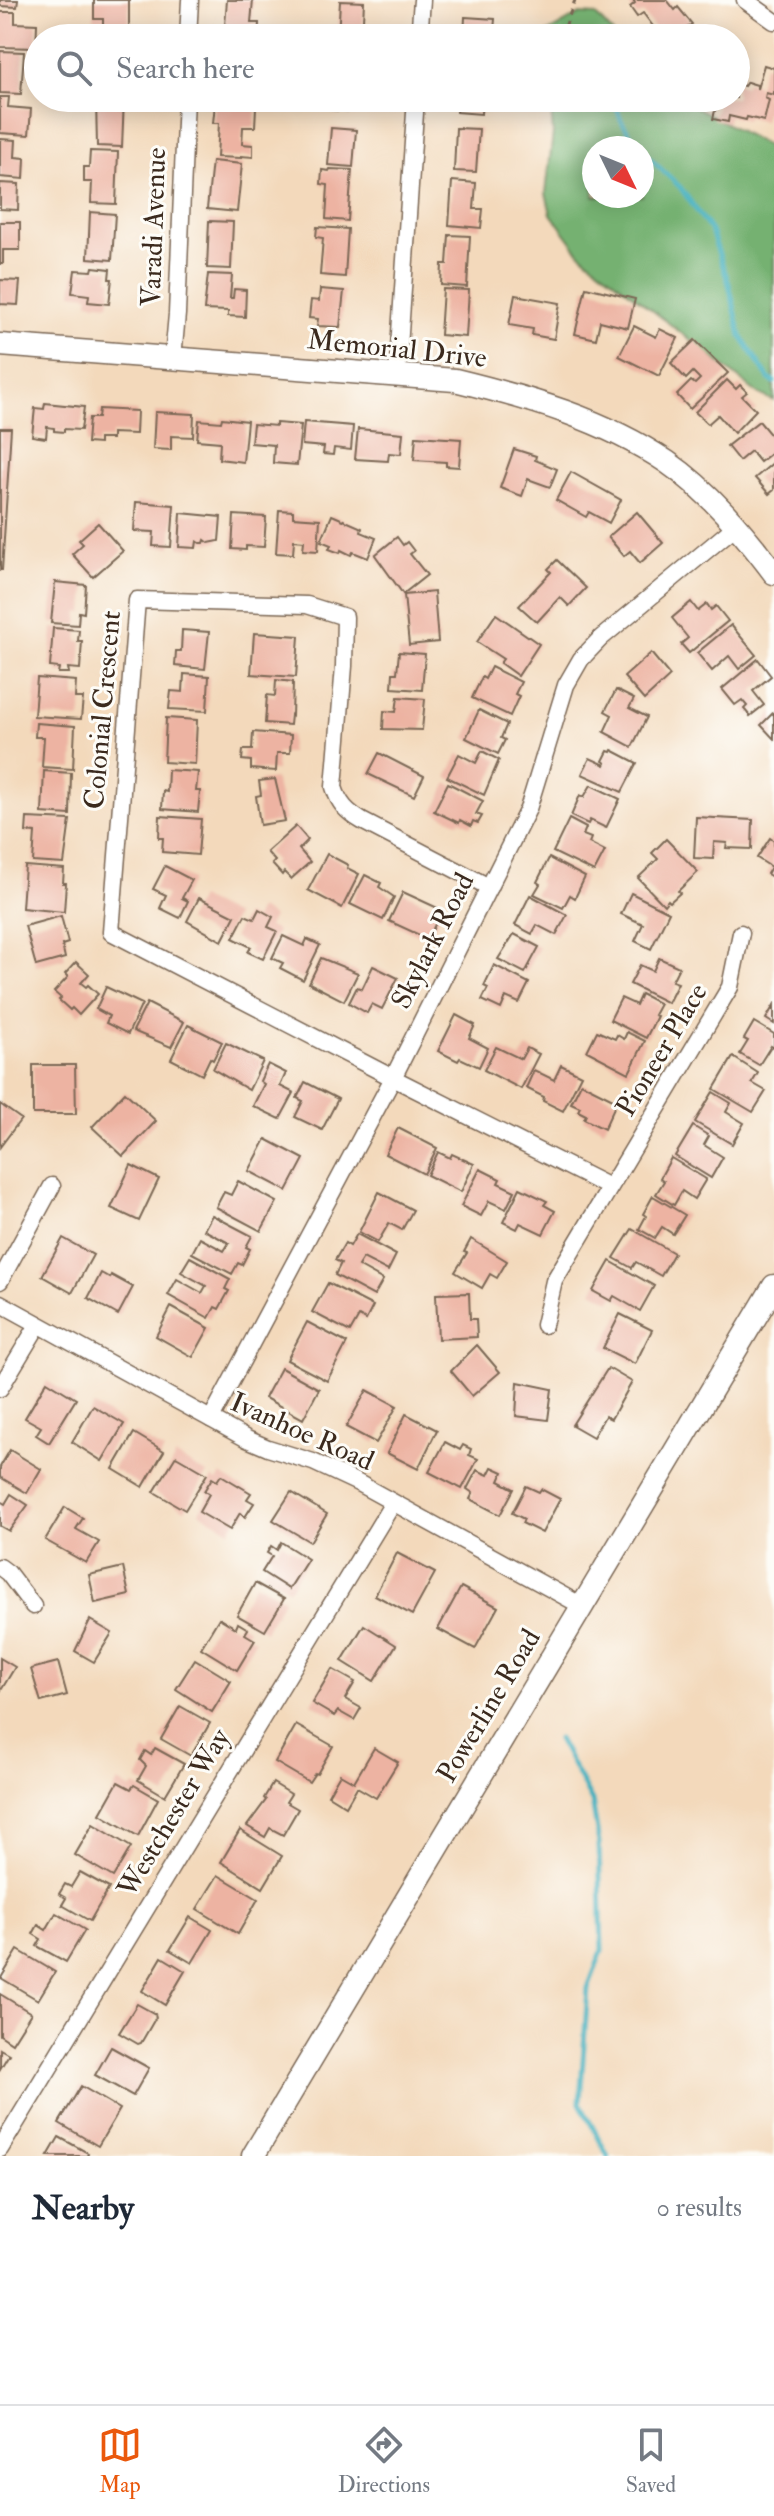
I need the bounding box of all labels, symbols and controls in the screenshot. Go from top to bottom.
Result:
search box [24,24,750,112]
icon: search [52,46,96,90]
text: Search here [116,50,255,87]
north arrow [582,136,654,208]
street label: Varadi Avenue [134,147,174,307]
street label: Memorial Drive [306,322,489,376]
street label: Colonial Crescent [77,609,129,811]
street label: Skylark Road [384,867,482,1015]
street label: Pioneer Place [609,977,716,1123]
street label: Ivanhoe Road [225,1385,379,1479]
street label: Powerline Road [429,1623,549,1789]
street label: Westchester Way [109,1722,238,1904]
text: Nearby [32,2187,134,2230]
text: 0 results [657,2192,742,2224]
tab: Map [98,2423,142,2499]
tab: Directions [338,2423,430,2499]
tab: Saved [626,2423,676,2499]

